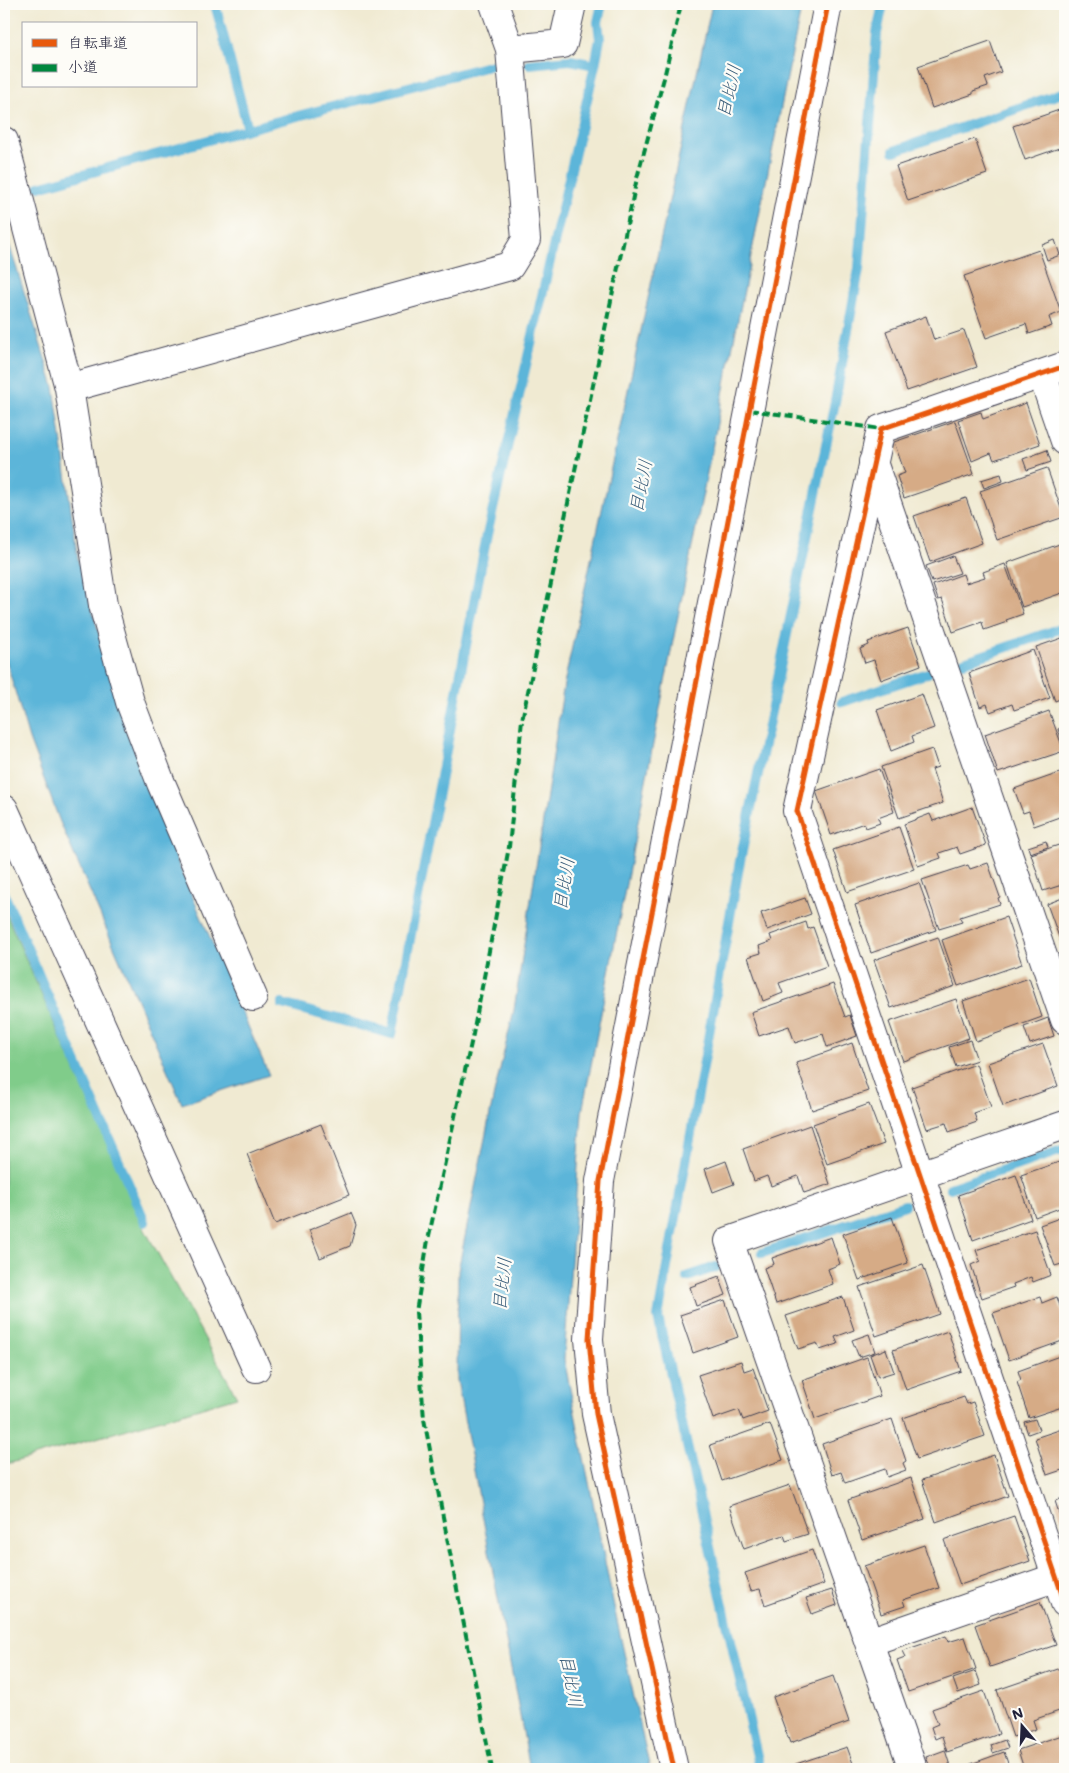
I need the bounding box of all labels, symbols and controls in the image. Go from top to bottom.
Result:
legend [22,22,198,88]
text: 自転車道 [68,32,128,52]
text: 小道 [68,56,98,76]
water label: 目比川 [710,62,746,120]
water label: 目比川 [623,457,657,515]
water label: 目比川 [547,855,579,912]
water label: 目比川 [486,1256,516,1312]
water label: 目比川 [555,1652,589,1710]
north arrow [996,1700,1046,1750]
text: N [1009,1703,1026,1724]

